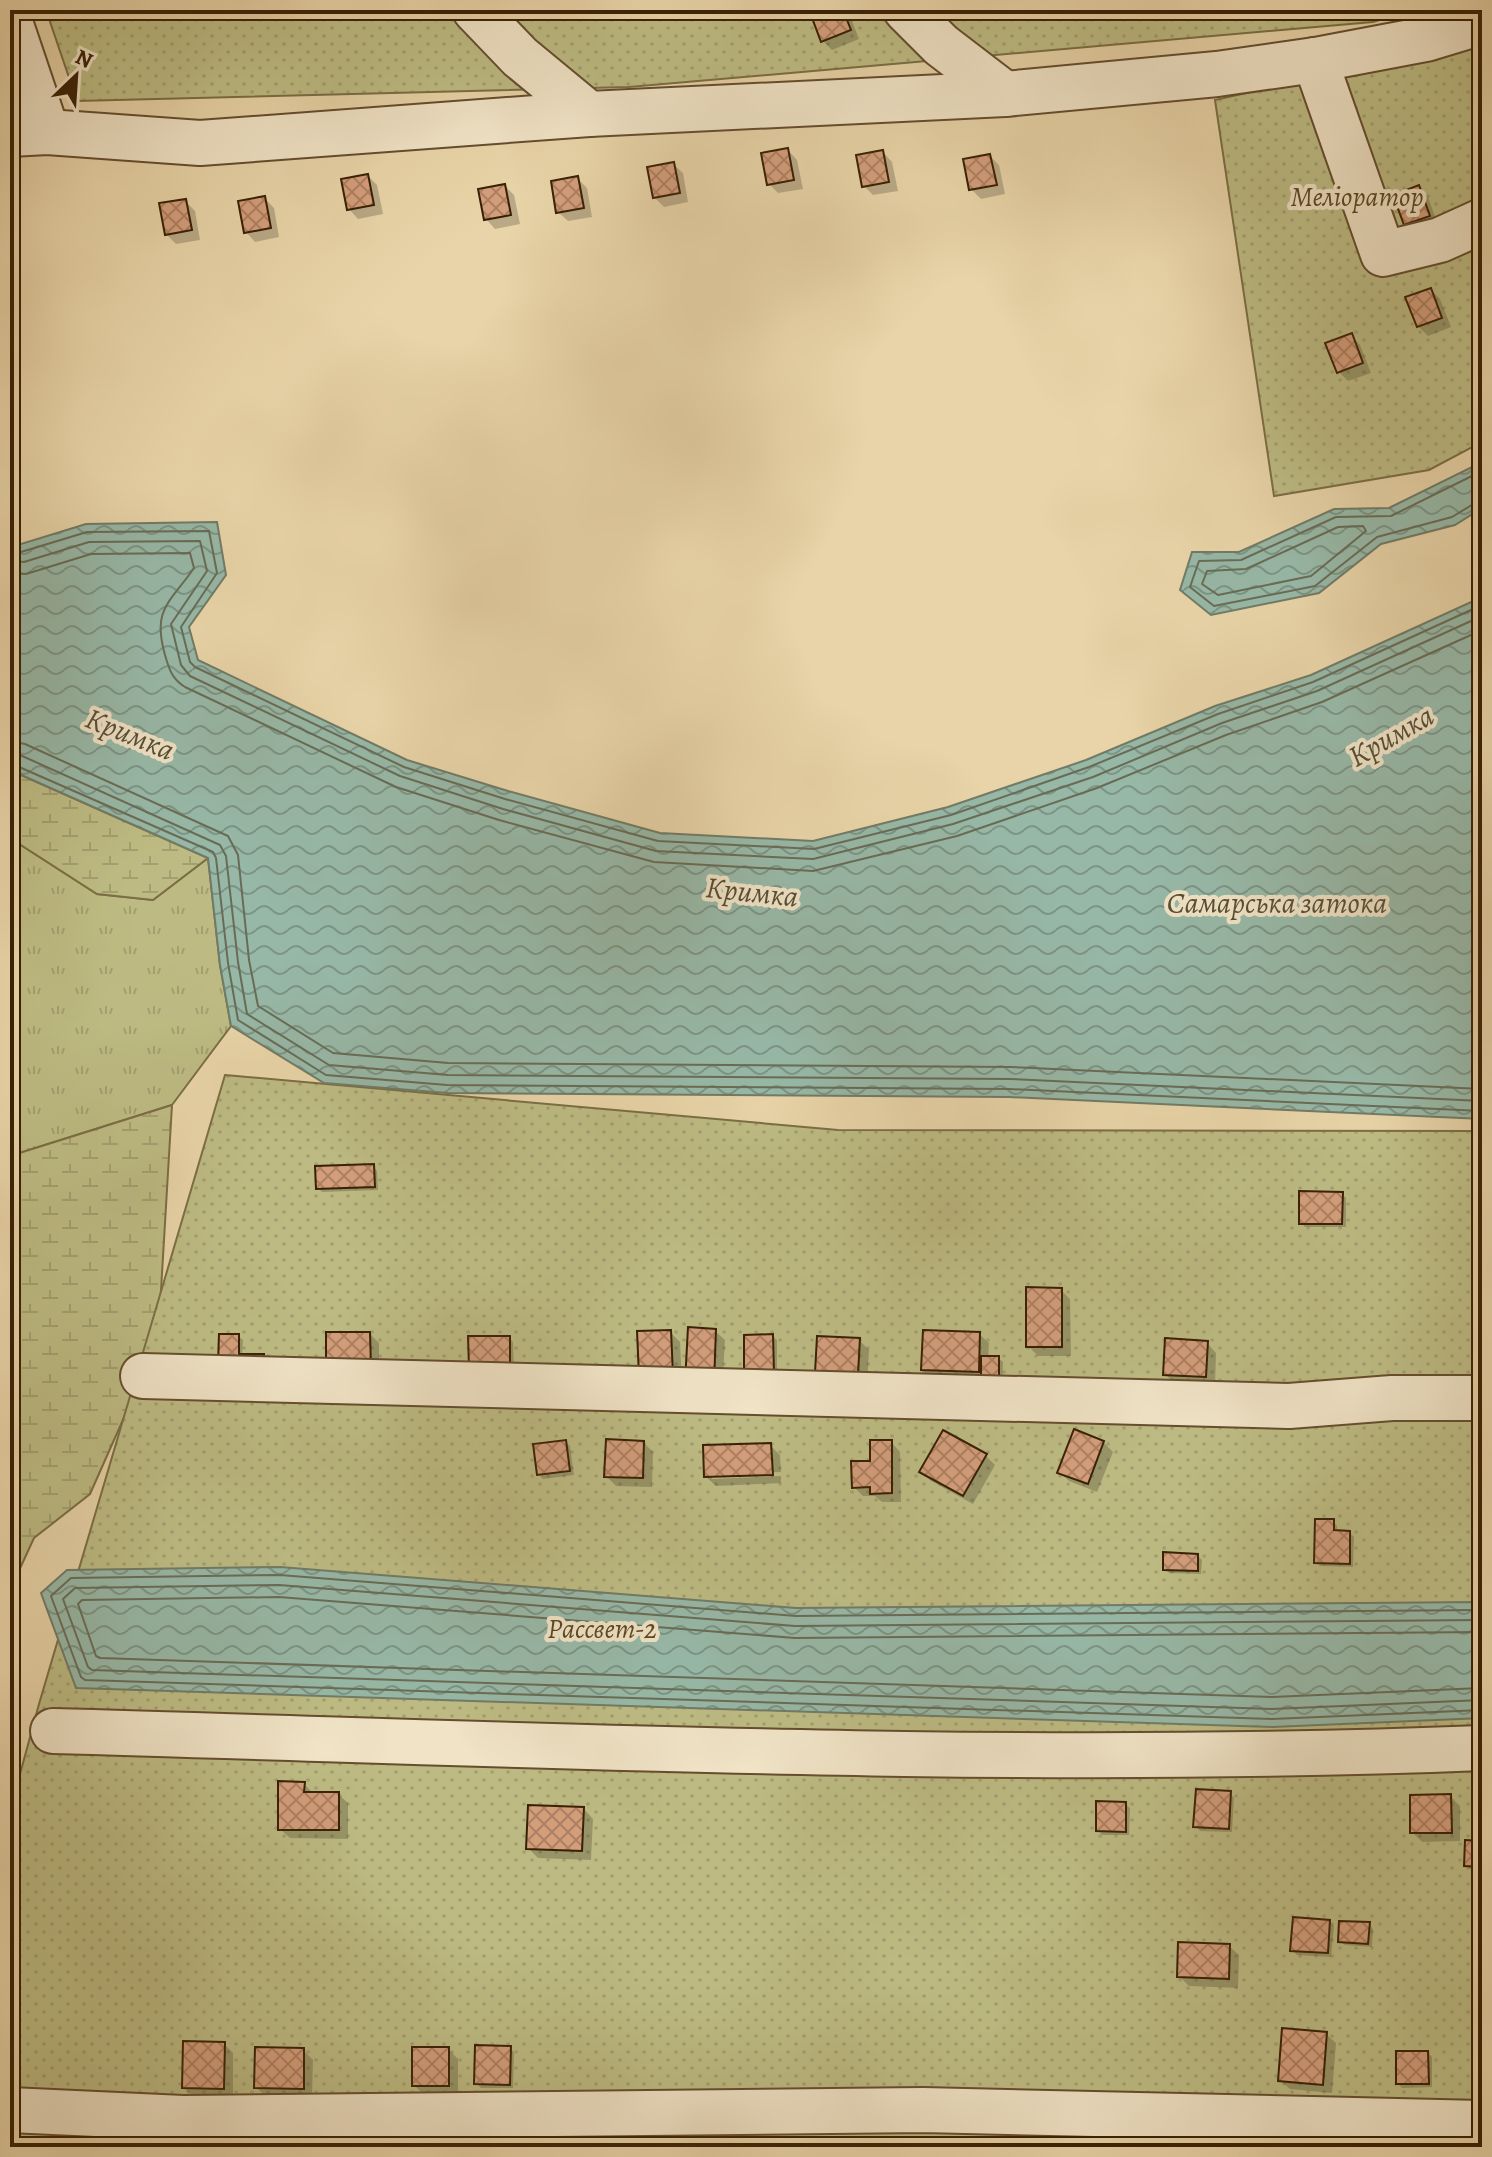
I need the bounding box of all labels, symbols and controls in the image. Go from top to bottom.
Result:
north arrow [36,36,116,116]
text: N [70,42,98,76]
park label: Меліоратор [1290,178,1424,216]
water label: Кримка [1341,695,1441,777]
water label: Кримка [80,698,181,770]
water label: Кримка [704,867,800,917]
water label: Самарська затока [1167,883,1387,923]
park label: Рассвет-2 [547,1610,657,1648]

